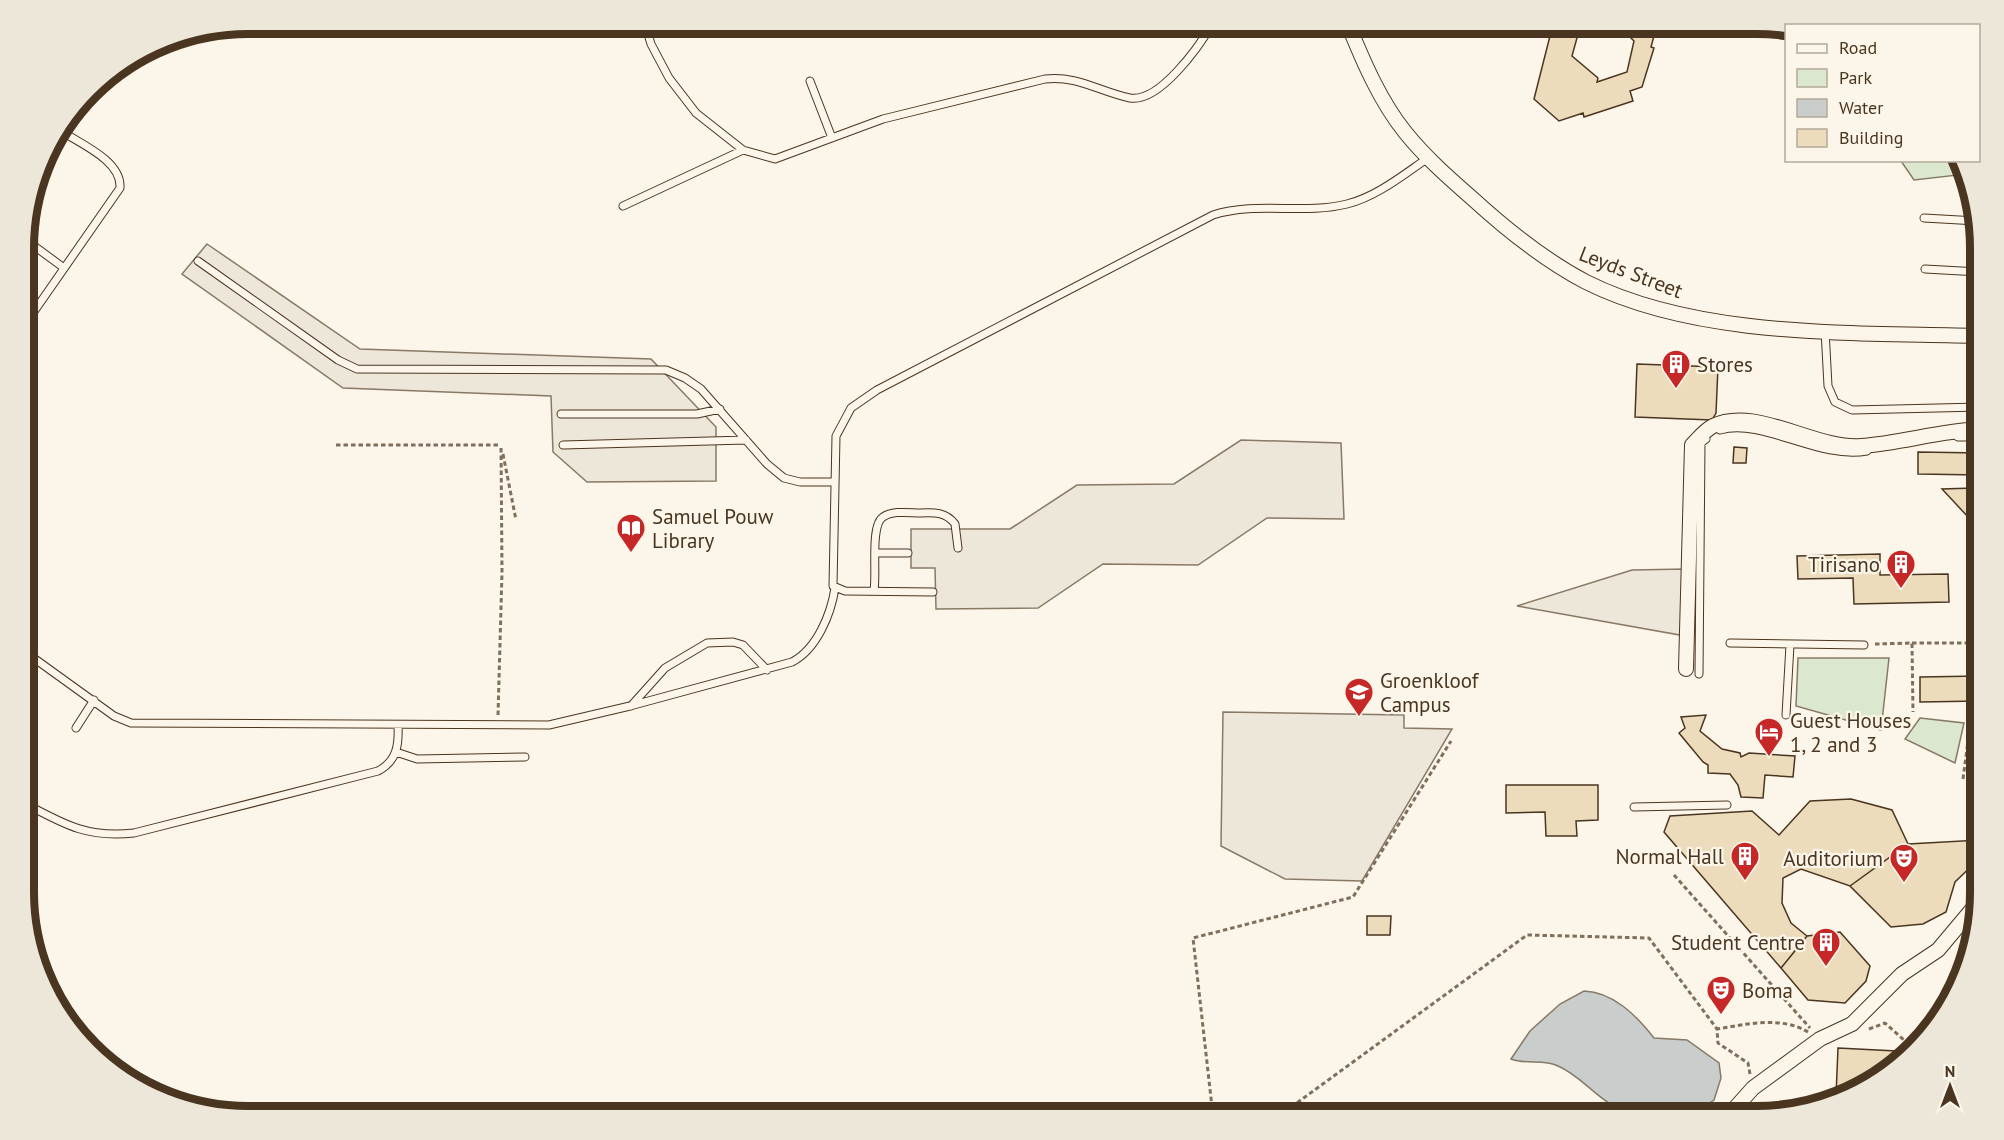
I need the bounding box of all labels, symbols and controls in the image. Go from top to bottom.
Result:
legend [1785,24,1980,162]
text: Road [1839,36,1877,59]
text: Park [1839,66,1872,89]
text: Water [1839,96,1883,119]
text: Building [1839,126,1903,149]
street label: Leyds Street [1575,240,1687,304]
building icon: Stores [1660,348,1692,390]
place label: Stores [1697,351,1753,378]
place label: Samuel Pouw Library [652,503,774,554]
library icon: Samuel Pouw Library [615,512,647,554]
building icon: Tirisano [1885,548,1917,590]
place label: Tirisano [1808,551,1880,578]
place label: Groenkloof Campus [1380,667,1480,718]
school or university icon: Groenkloof Campus [1343,676,1375,718]
place label: Guest Houses 1, 2 and 3 [1790,707,1911,758]
hotel icon: Guest Houses 1, 2 and 3 [1753,716,1785,758]
building icon: Normal Hall [1729,840,1761,882]
theatre icon: Auditorium [1888,842,1920,884]
place label: Normal Hall [1615,843,1724,870]
place label: Auditorium [1783,845,1883,872]
building icon: Student Centre [1810,926,1842,968]
place label: Student Centre [1671,929,1805,956]
theatre icon: Boma [1705,974,1737,1016]
place label: Boma [1742,977,1793,1004]
north arrow [1920,1056,1980,1116]
text: N [1945,1061,1955,1081]

